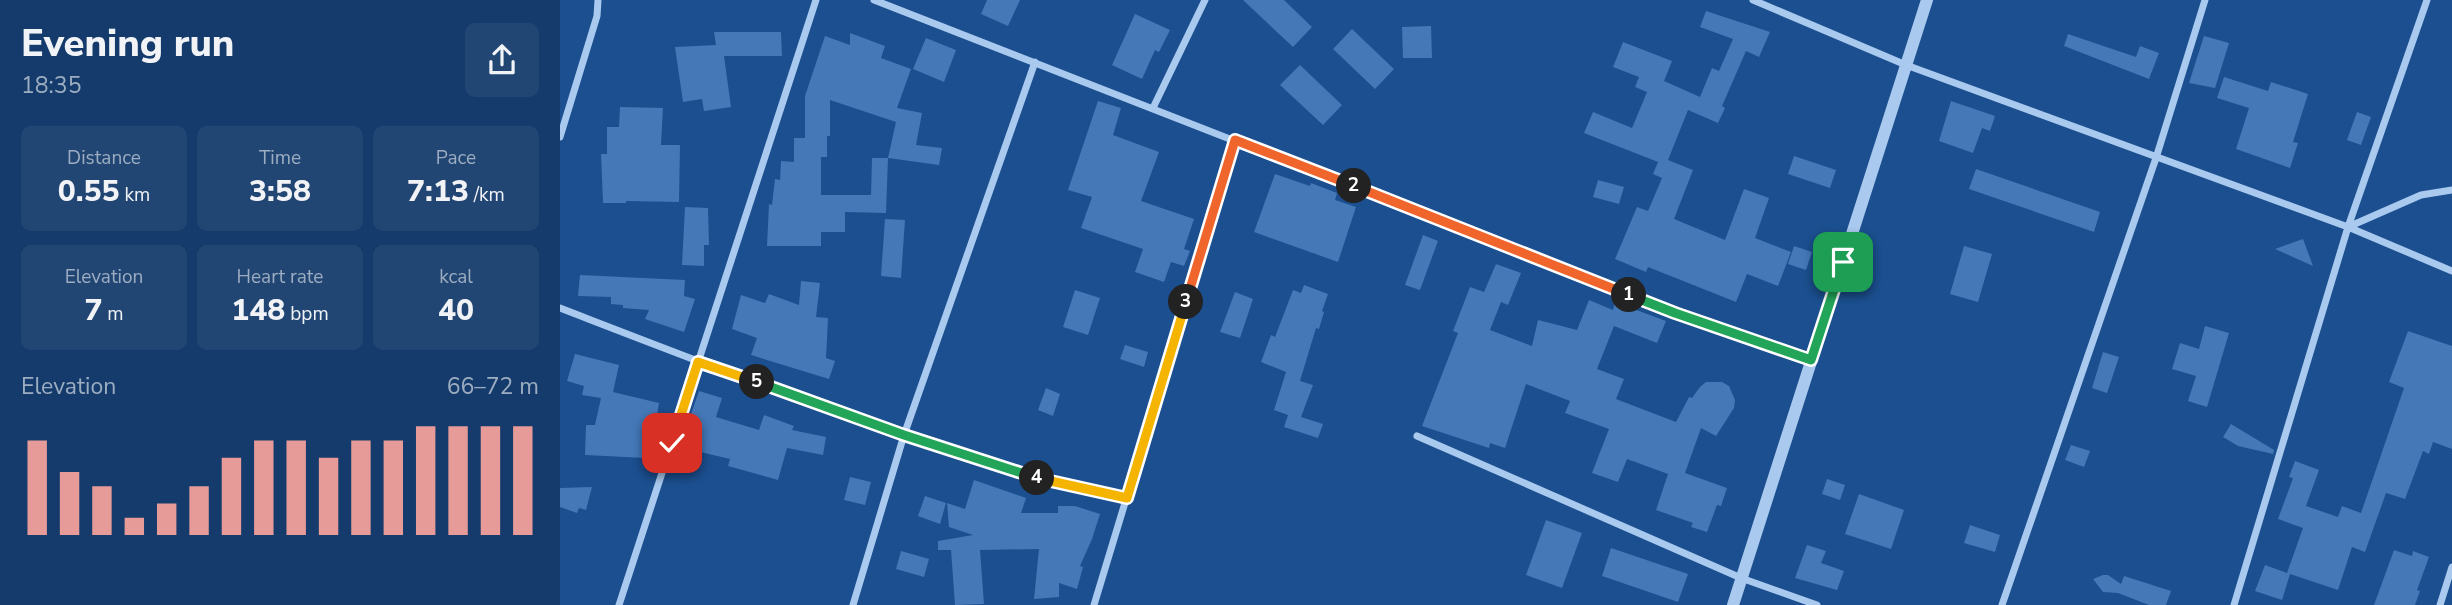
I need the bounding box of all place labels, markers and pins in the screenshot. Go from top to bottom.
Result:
pin: 2 [1336,168,1372,204]
pin [1813,232,1873,292]
pin: 1 [1612,278,1646,312]
pin: 3 [1168,284,1204,320]
pin: 5 [740,364,774,400]
pin [642,413,702,473]
pin: 4 [1020,461,1054,496]

